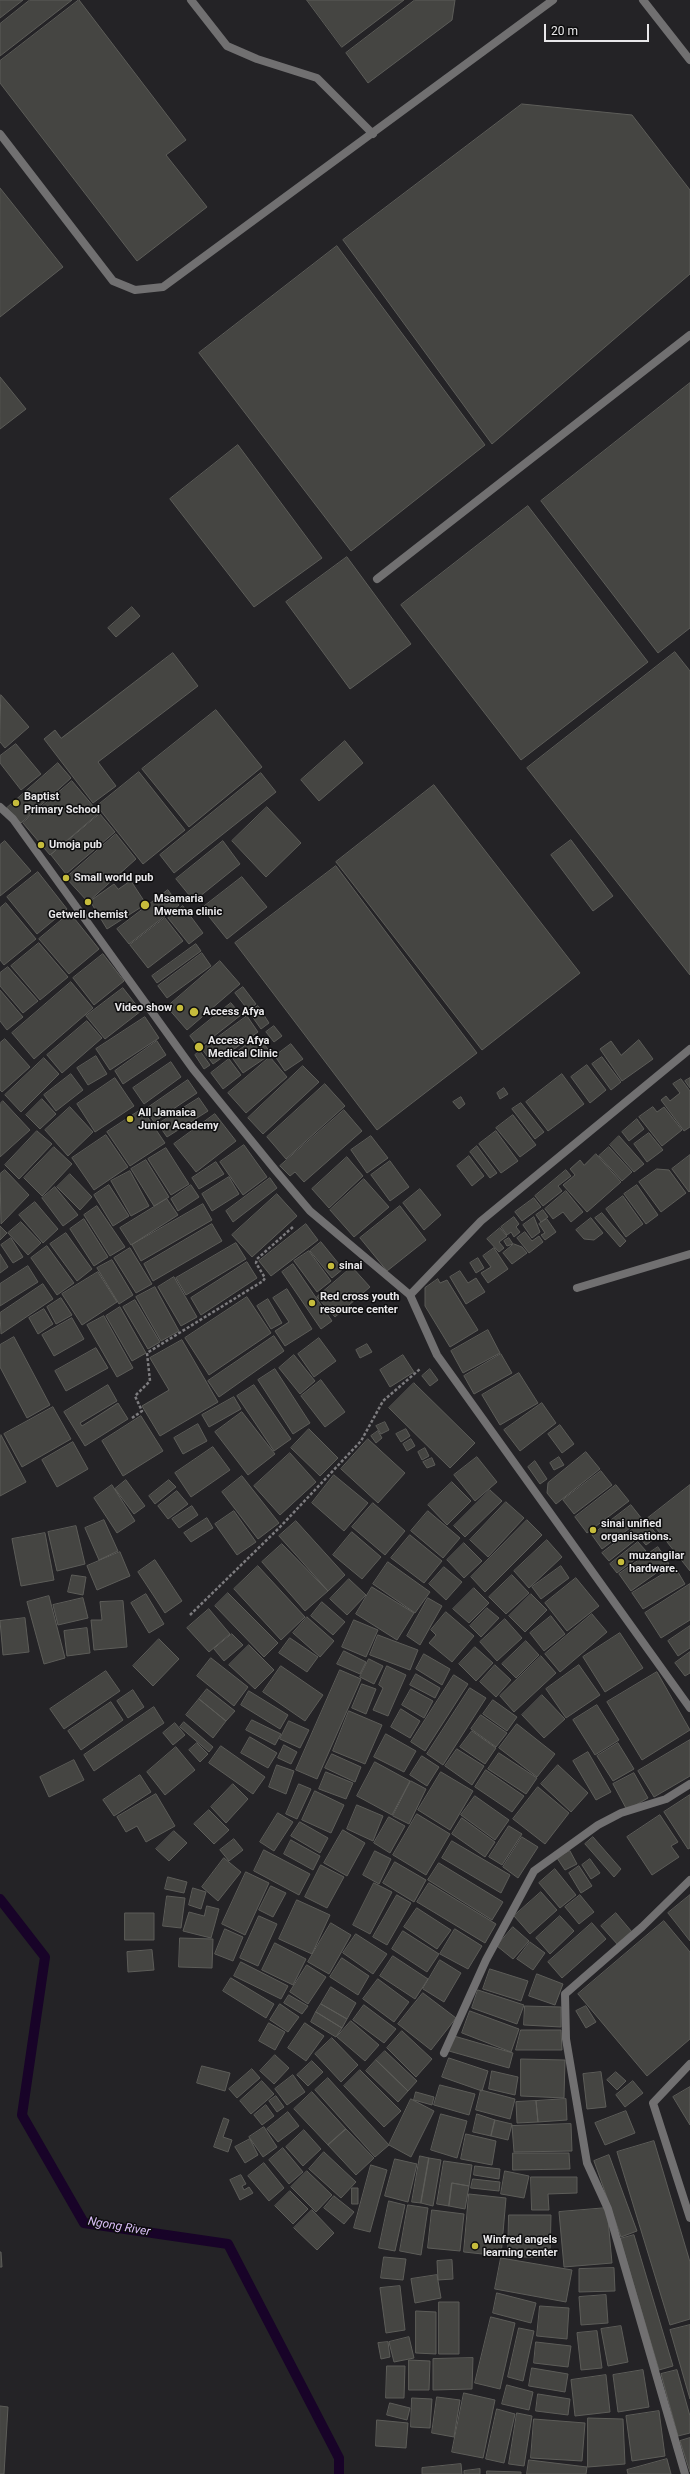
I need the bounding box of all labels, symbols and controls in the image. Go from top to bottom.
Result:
scale bar [546,16,651,42]
text: 20 m [551,24,578,38]
place label: Baptist Primary School [24,790,100,816]
marker: Baptist Primary School [11,798,21,808]
place label: Umoja pub [49,838,102,852]
marker: Umoja pub [36,840,46,850]
place label: Small world pub [74,871,153,885]
marker: Small world pub [61,873,71,883]
place label: Msamaria Mwema clinic [154,892,222,918]
marker: Getwell chemist [83,897,93,907]
marker: Msamaria Mwema clinic [139,899,151,911]
place label: Getwell chemist [48,908,128,922]
place label: Video show [115,1001,172,1015]
marker: Video show [175,1003,185,1013]
place label: Access Afya [203,1005,264,1019]
marker: Access Afya [188,1006,200,1018]
place label: Access Afya Medical Clinic [208,1034,278,1060]
marker: Access Afya Medical Clinic [193,1041,205,1053]
place label: All Jamaica Junior Academy [138,1106,219,1132]
marker: All Jamaica Junior Academy [125,1114,135,1124]
place label: sinai [339,1259,363,1273]
marker: sinai [326,1261,336,1271]
place label: Red cross youth resource center [320,1290,399,1316]
marker: Red cross youth resource center [307,1298,317,1308]
place label: sinai unified organisations. [601,1517,672,1543]
marker: sinai unified organisations. [588,1525,598,1535]
place label: muzangilar hardware. [629,1549,684,1575]
marker: muzangilar hardware. [616,1557,626,1567]
water label: Ngong River [87,2214,151,2240]
place label: Winfred angels learning center [483,2233,558,2259]
marker: Winfred angels learning center [470,2241,480,2251]

